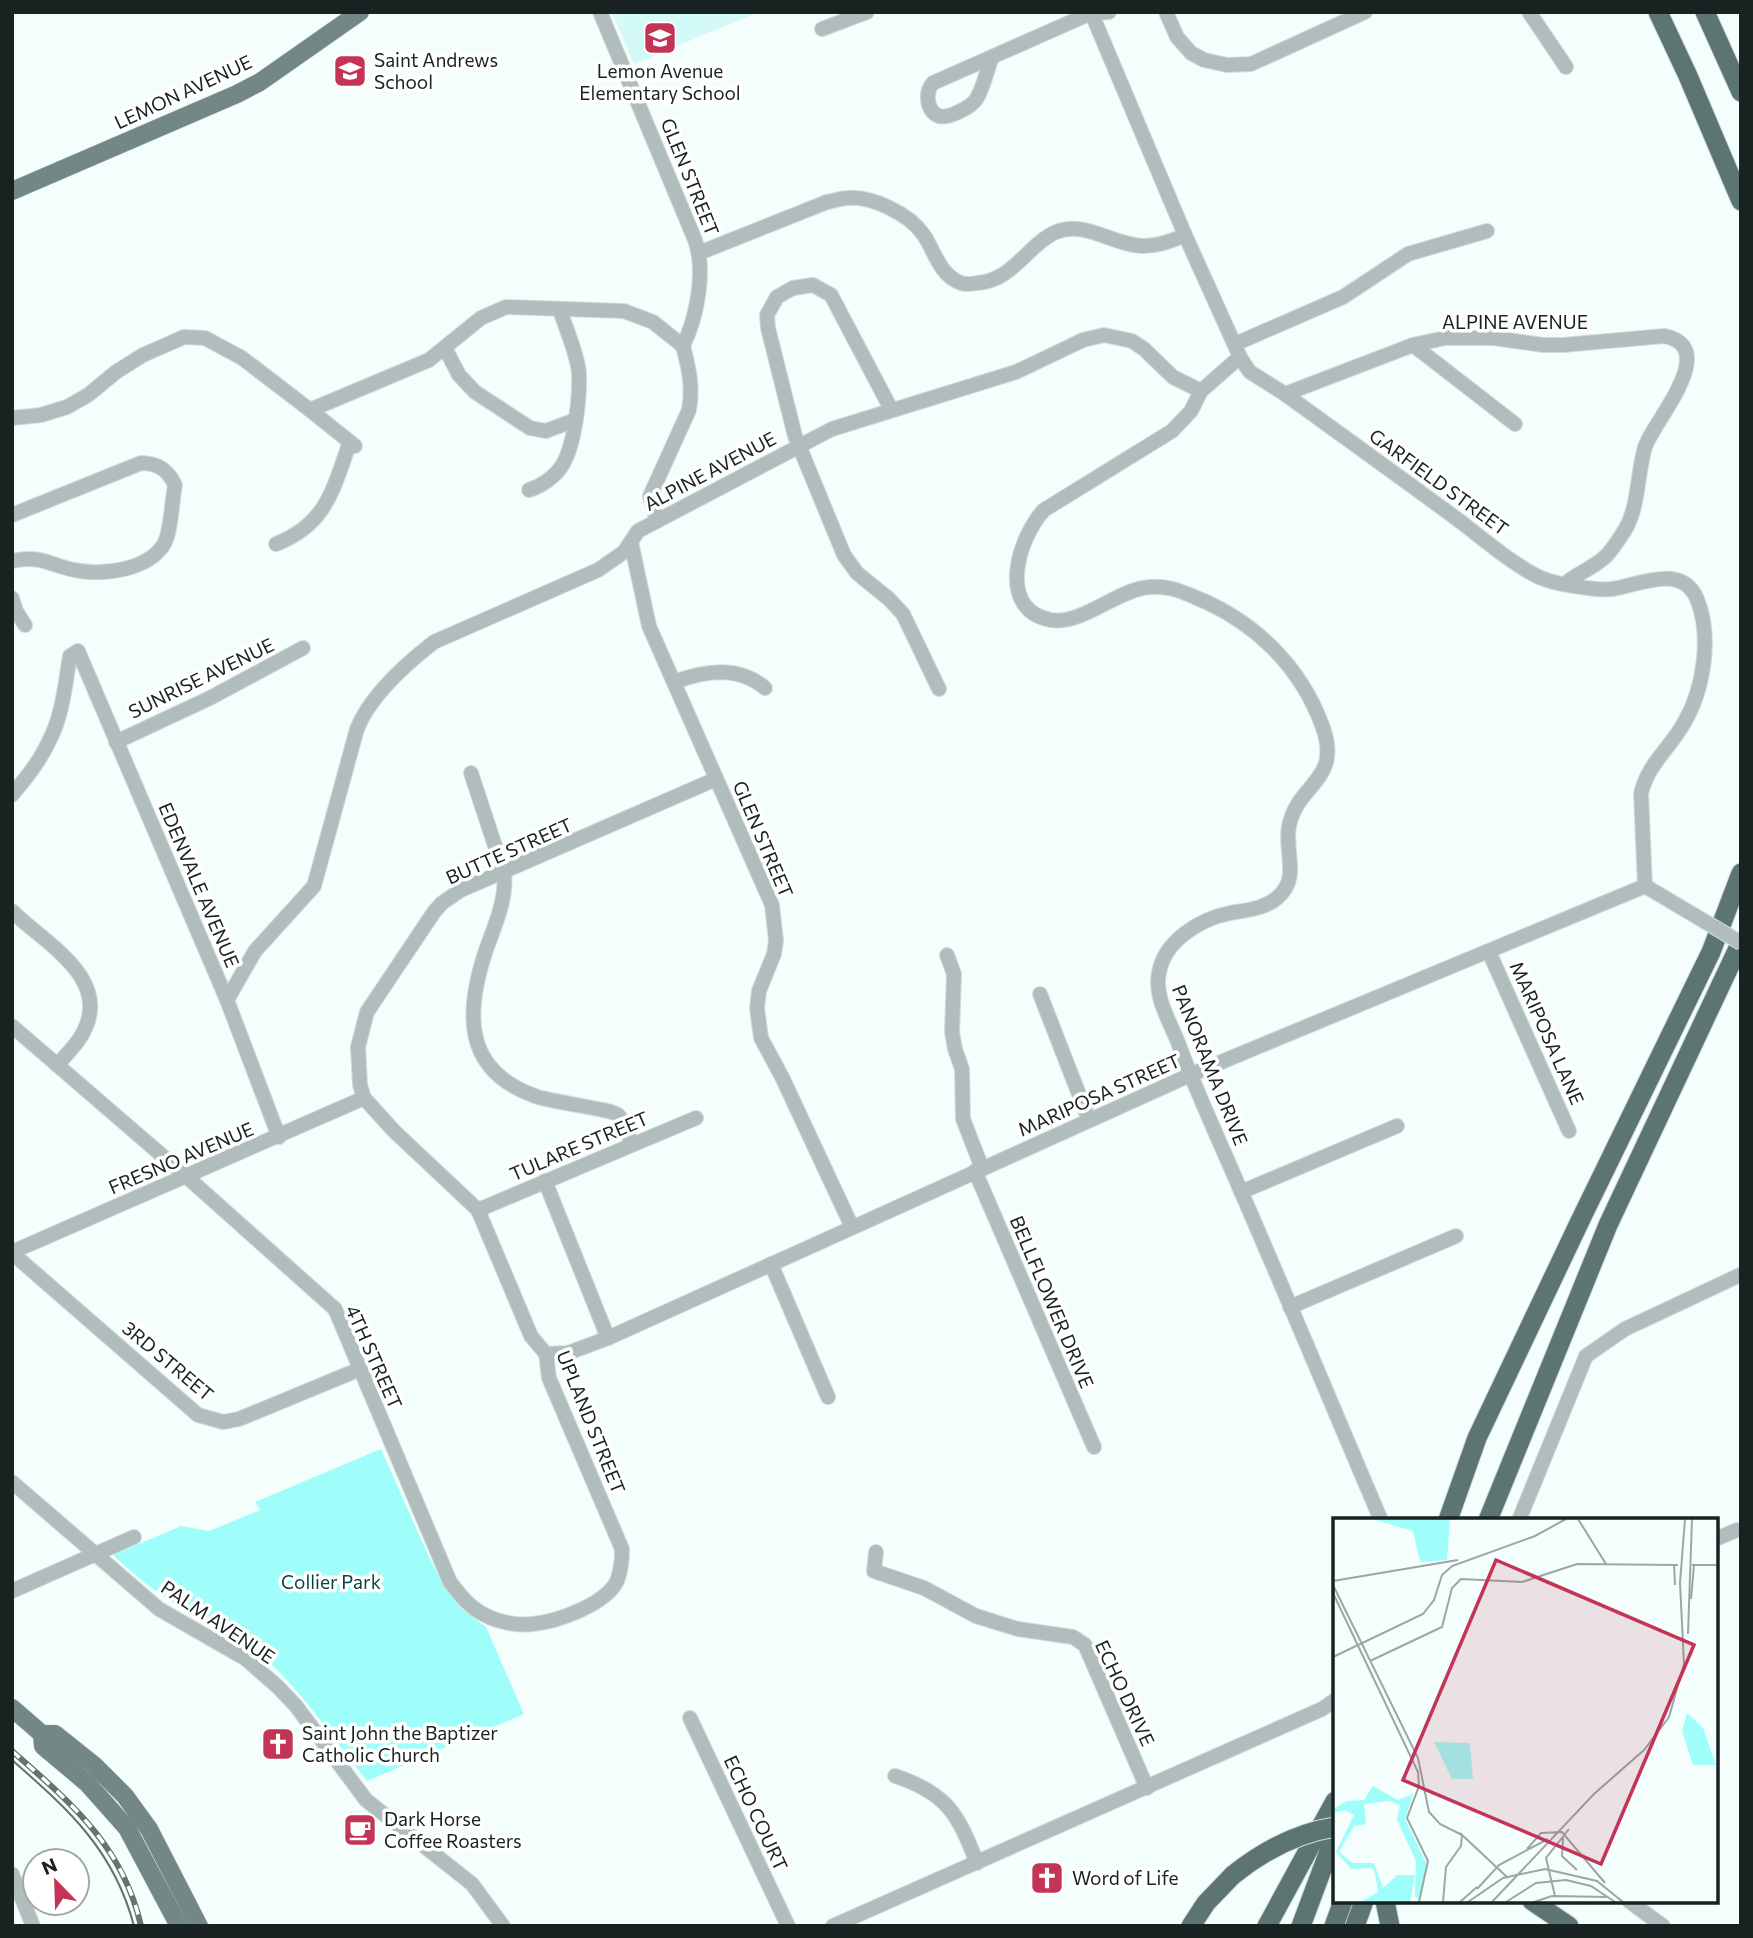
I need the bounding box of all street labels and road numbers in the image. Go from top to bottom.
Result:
street label: LEMON AVENUE [110,50,255,133]
street label: GLEN STREET [656,115,724,239]
street label: ALPINE AVENUE [1442,310,1588,333]
street label: GARFIELD STREET [1365,423,1513,540]
street label: ALPINE AVENUE [640,426,780,515]
street label: SUNRISE AVENUE [124,632,277,723]
street label: GLEN STREET [729,777,798,901]
street label: EDENVALE AVENUE [154,799,245,971]
street label: BUTTE STREET [442,812,576,889]
street label: MARIPOSA LANE [1506,958,1589,1108]
street label: PANORAMA DRIVE [1168,981,1253,1148]
street label: MARIPOSA STREET [1014,1048,1184,1141]
street label: TULARE STREET [506,1106,652,1185]
street label: FRESNO AVENUE [105,1117,257,1198]
street label: BELLFLOWER DRIVE [1006,1212,1099,1392]
street label: 4TH STREET [341,1301,408,1412]
street label: 3RD STREET [118,1316,219,1405]
street label: UPLAND STREET [552,1347,631,1497]
street label: PALM AVENUE [157,1575,280,1668]
street label: ECHO DRIVE [1091,1636,1160,1749]
street label: ECHO COURT [720,1751,793,1874]

